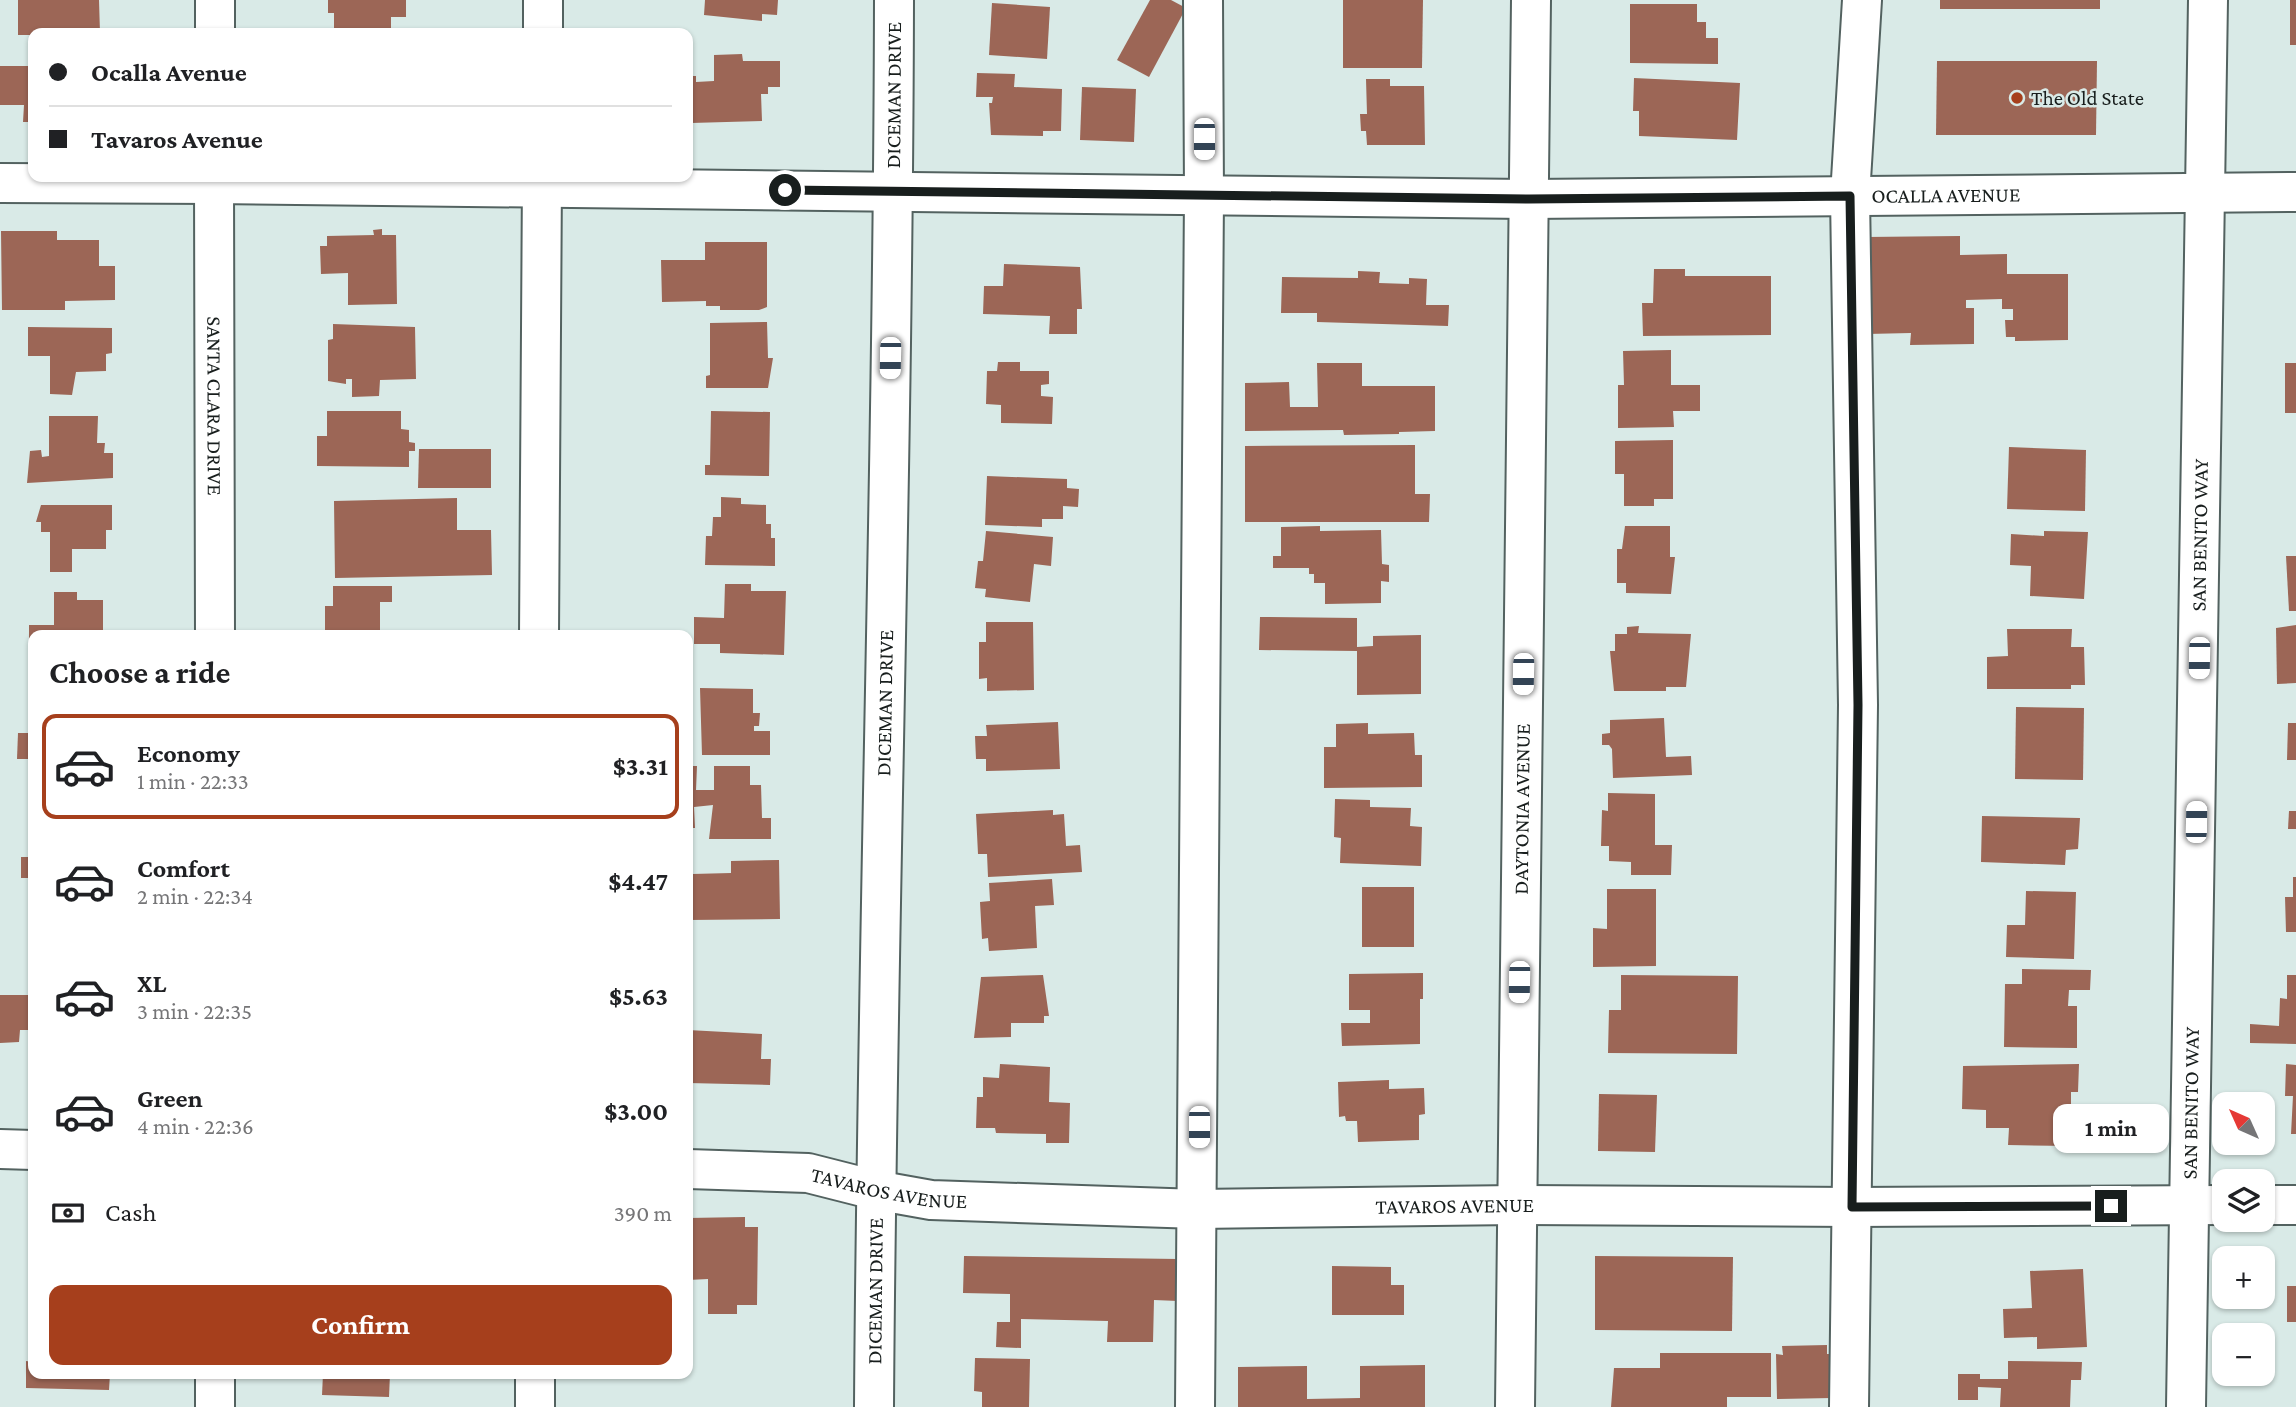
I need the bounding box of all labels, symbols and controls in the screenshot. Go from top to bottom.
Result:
street label: DICEMAN DRIVE [881,22,906,169]
text: Ocalla Avenue [91,58,247,87]
place label: The Old State [2031,86,2144,110]
marker: The Old State [2009,90,2025,106]
car [1194,118,1215,160]
text: Tavaros Avenue [91,125,263,154]
route start [769,174,801,206]
street label: OCALLA AVENUE [1871,183,2020,208]
street label: SANTA CLARA DRIVE [202,316,227,496]
car [880,337,901,379]
street label: SAN BENITO WAY [2186,458,2213,612]
street label: DICEMAN DRIVE [871,630,898,777]
car [2189,637,2210,679]
car [1513,653,1534,695]
text: Choose a ride [49,654,230,690]
street label: DAYTONIA AVENUE [1509,723,1535,895]
icon: car [53,735,116,798]
text: Economy [137,739,240,768]
text: $3.31 [613,752,668,781]
text: 1 min · 22:33 [137,768,249,794]
car [2186,801,2207,843]
icon: car [53,850,116,913]
text: Comfort [137,854,230,883]
text: $4.47 [608,867,668,896]
text: 2 min · 22:34 [137,883,253,909]
car [1509,961,1530,1003]
icon: car [53,965,116,1028]
text: XL [137,969,166,998]
text: $5.63 [609,982,668,1011]
text: 3 min · 22:35 [137,998,252,1024]
street label: SAN BENITO WAY [2178,1026,2204,1179]
icon: car [53,1080,116,1143]
text: Green [137,1084,203,1113]
north arrow [2212,1092,2275,1155]
map controls [2212,1092,2275,1386]
text: $3.00 [604,1097,668,1126]
callout: 1 min [2053,1104,2169,1154]
car [1189,1106,1210,1148]
text: 4 min · 22:36 [137,1113,254,1139]
text: 1 min [2085,1115,2137,1141]
street label: TAVAROS AVENUE [809,1162,968,1213]
button: layers [2212,1169,2275,1232]
route end [2095,1190,2127,1222]
street label: TAVAROS AVENUE [1375,1193,1534,1219]
icon: cash [49,1194,87,1232]
text: Cash [105,1198,156,1227]
text: 390 m [614,1200,672,1226]
street label: DICEMAN DRIVE [862,1218,888,1364]
button: + [2212,1246,2275,1309]
button: Confirm [49,1285,672,1365]
button: − [2212,1323,2275,1386]

